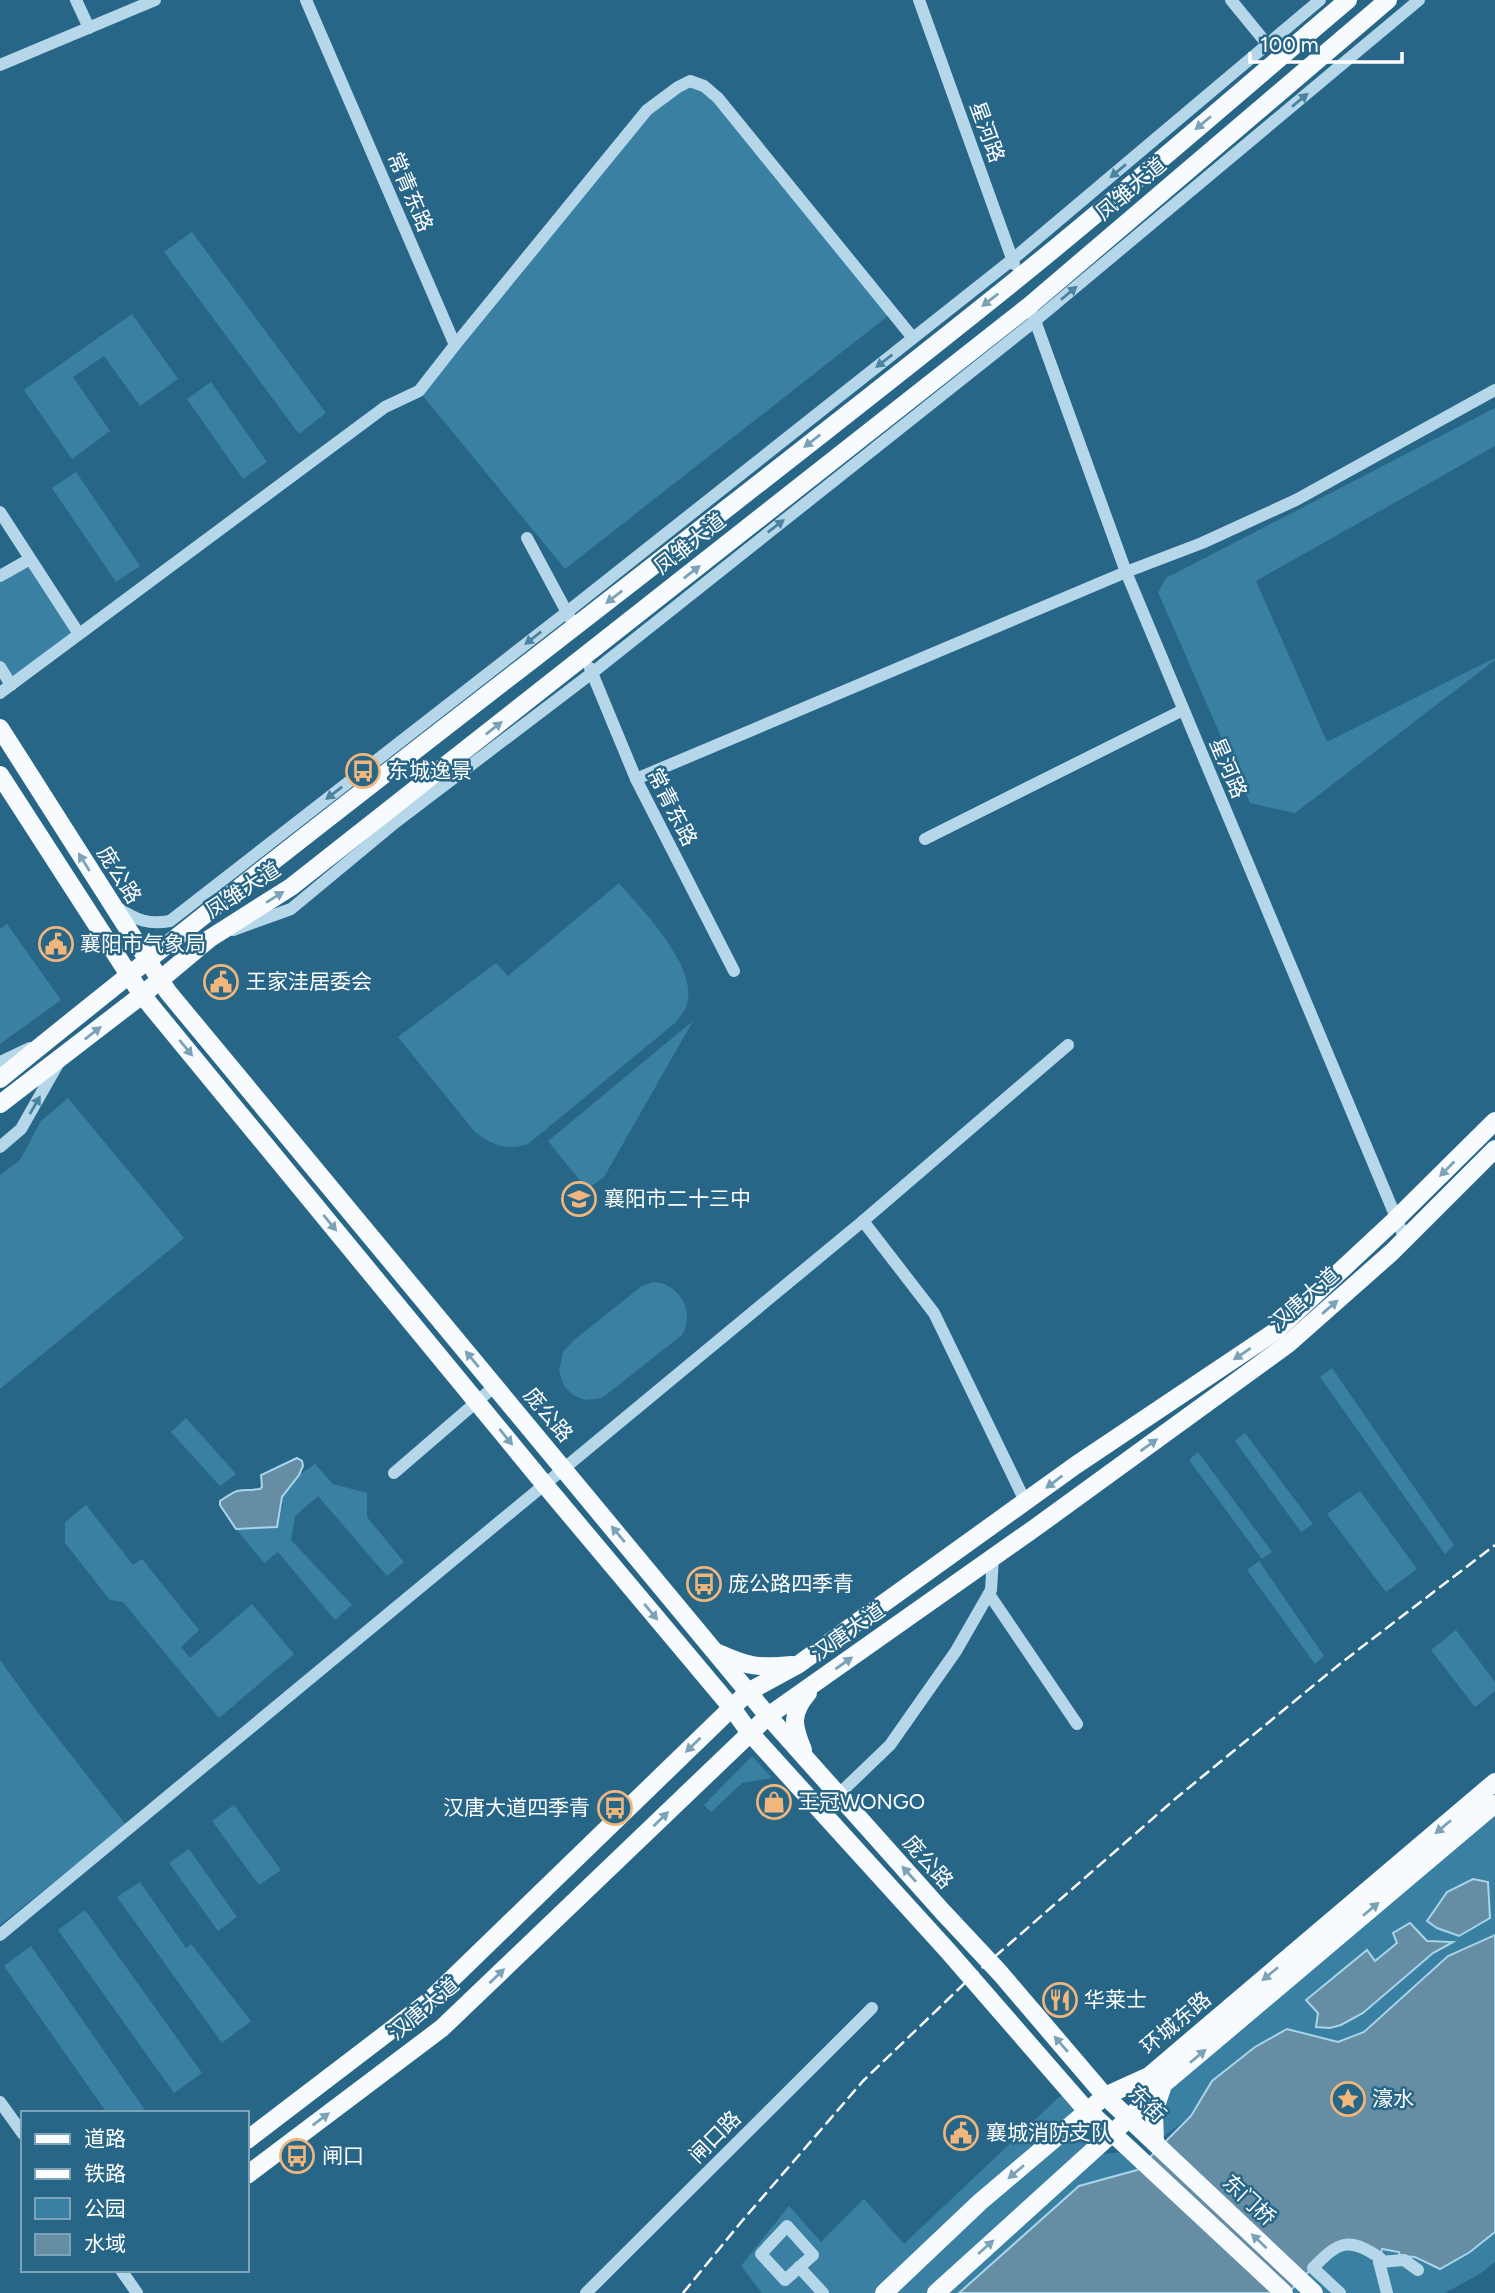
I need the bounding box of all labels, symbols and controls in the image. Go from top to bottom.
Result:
scale bar [1250,21,1402,65]
text: 100 m [1260,32,1319,57]
one-way arrow [1291,92,1309,107]
street label: 星河路 [965,98,1010,166]
one-way arrow [1194,115,1211,130]
street label: 常青东路 [383,148,438,235]
street label: 凤雏大道 [1090,152,1171,225]
one-way arrow [1109,163,1127,178]
one-way arrow [1060,285,1078,300]
one-way arrow [982,293,1000,308]
one-way arrow [876,353,894,368]
one-way arrow [803,433,820,448]
street label: 凤雏大道 [649,508,730,579]
one-way arrow [767,519,785,534]
one-way arrow [683,565,700,580]
one-way arrow [605,589,622,604]
one-way arrow [524,631,542,645]
one-way arrow [484,720,502,735]
street label: 星河路 [1205,734,1252,802]
bus stop icon: 东城逸景 [344,752,382,790]
place label: 东城逸景 [388,758,472,783]
street label: 常青东路 [642,764,703,850]
one-way arrow [325,786,343,800]
street label: 庞公路 [92,841,147,908]
one-way arrow [78,852,91,871]
street label: 凤雏大道 [201,856,285,923]
one-way arrow [266,891,285,904]
public building icon: 襄阳市气象局 [37,925,75,963]
place label: 襄阳市气象局 [80,931,206,956]
public building icon: 王家洼居委会 [202,963,240,1001]
place label: 王家洼居委会 [246,969,372,994]
one-way arrow [84,1026,102,1040]
one-way arrow [178,1039,193,1056]
one-way arrow [29,1095,41,1115]
one-way arrow [1439,1160,1455,1177]
school or university icon: 襄阳市二十三中 [560,1180,598,1218]
place label: 襄阳市二十三中 [604,1186,751,1211]
one-way arrow [323,1214,338,1232]
street label: 汉唐大道 [1264,1262,1344,1336]
one-way arrow [1321,1299,1339,1315]
one-way arrow [1232,1347,1251,1360]
one-way arrow [465,1351,480,1368]
street label: 庞公路 [519,1383,578,1447]
one-way arrow [498,1428,513,1446]
one-way arrow [1140,1438,1158,1452]
one-way arrow [1044,1475,1063,1489]
one-way arrow [610,1526,625,1544]
bus stop icon: 庞公路四季青 [685,1565,723,1603]
place label: 庞公路四季青 [728,1571,854,1596]
street label: 汉唐大道 [806,1597,889,1666]
one-way arrow [643,1603,659,1621]
one-way arrow [835,1656,853,1670]
one-way arrow [685,1737,702,1753]
shop icon: 王冠WONGO [755,1783,793,1821]
bus stop icon: 汉唐大道四季青 [596,1789,634,1827]
place label: 王冠WONGO [798,1789,925,1814]
place label: 汉唐大道四季青 [443,1795,590,1820]
one-way arrow [652,1811,669,1827]
one-way arrow [1434,1819,1452,1835]
street label: 庞公路 [898,1830,959,1893]
one-way arrow [902,1866,917,1883]
one-way arrow [1362,1901,1380,1917]
one-way arrow [1261,1966,1278,1981]
one-way arrow [488,1968,506,1984]
street label: 汉唐大道 [383,1972,464,2045]
restaurant icon: 华莱士 [1041,1981,1079,2019]
street label: 环城东路 [1135,1986,1216,2059]
place label: 华莱士 [1084,1987,1147,2012]
one-way arrow [1053,2035,1069,2053]
one-way arrow [1189,2049,1206,2064]
street label: 东街 [1124,2080,1171,2127]
place icon: 濠水 [1329,2080,1367,2118]
place label: 濠水 [1372,2086,1414,2111]
street label: 闸口路 [684,2106,746,2168]
legend [21,2111,248,2272]
one-way arrow [312,2113,330,2127]
public building icon: 襄城消防支队 [942,2114,980,2152]
place label: 襄城消防支队 [986,2120,1112,2145]
text: 道路 [84,2126,126,2151]
bus stop icon: 闸口 [278,2137,316,2175]
place label: 闸口 [322,2143,364,2168]
text: 铁路 [84,2161,126,2186]
one-way arrow [1008,2164,1025,2179]
street label: 东门桥 [1218,2169,1281,2230]
text: 公园 [84,2196,126,2221]
text: 水域 [84,2231,126,2256]
one-way arrow [1251,2233,1268,2249]
one-way arrow [977,2239,995,2255]

